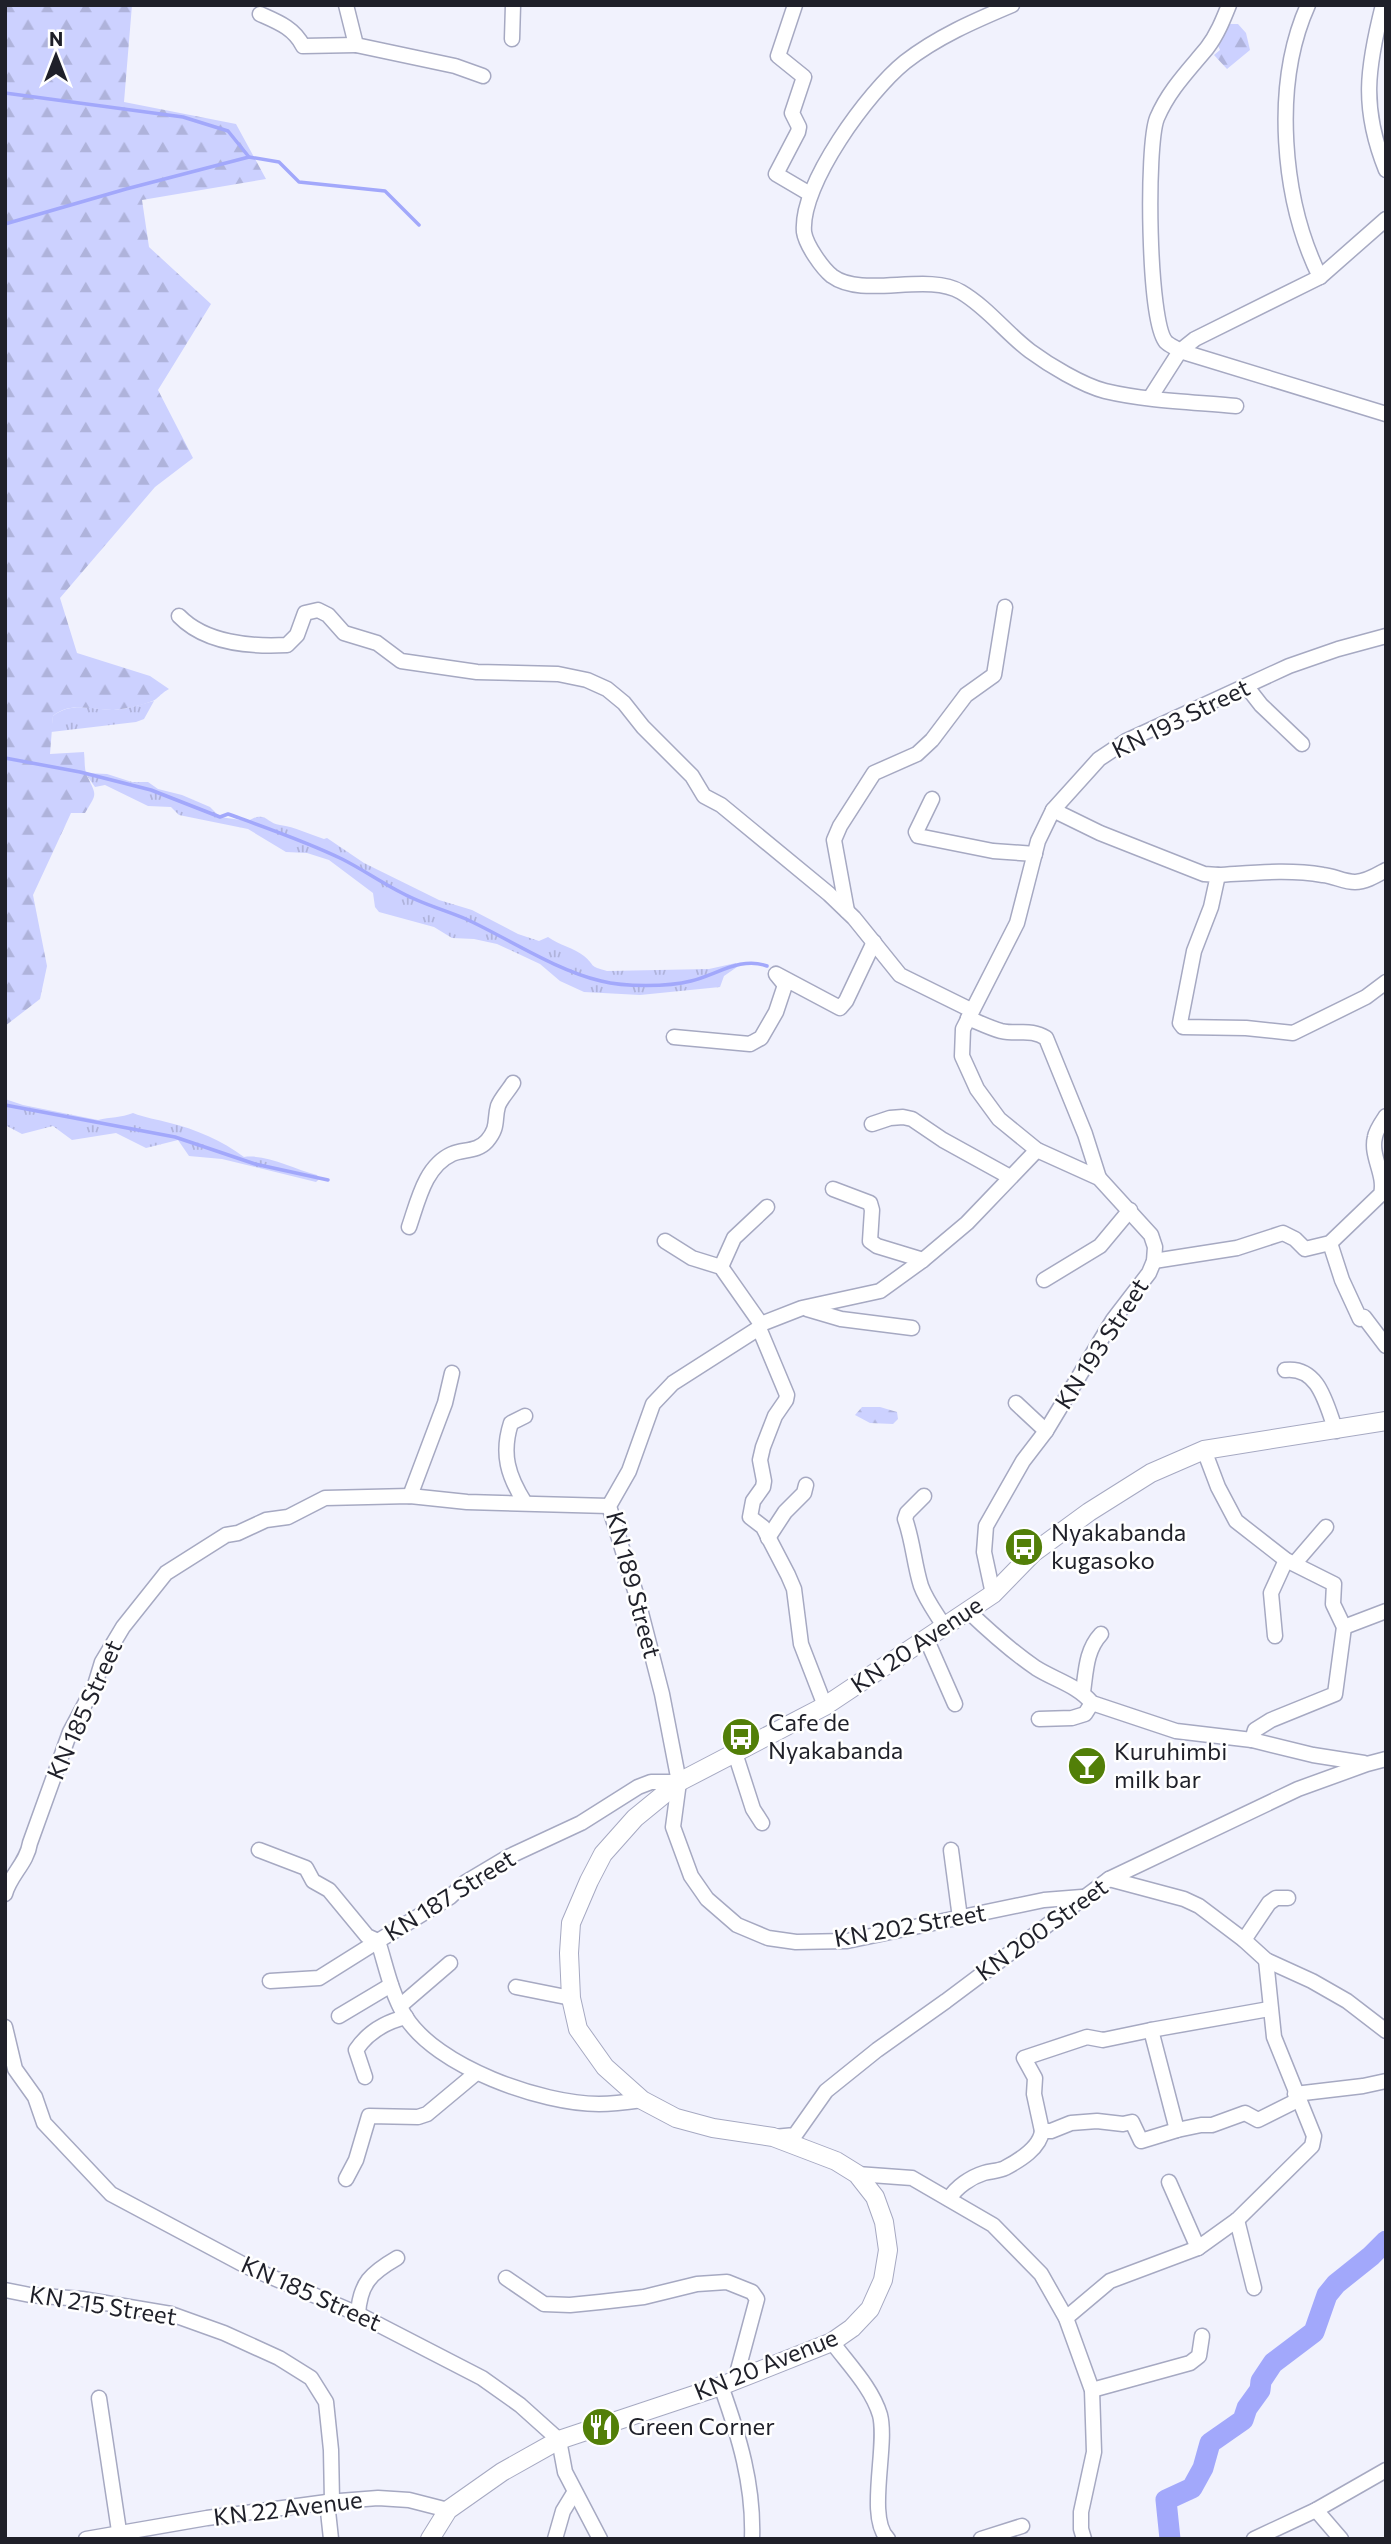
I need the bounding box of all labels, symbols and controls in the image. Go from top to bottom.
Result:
north arrow [21,21,91,91]
text: N [49,27,63,50]
street label: KN 193 Street [1107,672,1254,763]
street label: KN 193 Street [1048,1272,1154,1414]
street label: KN 189 Street [601,1508,668,1661]
place label: Nyakabanda kugasoko [1051,1517,1186,1574]
bus stop icon: Nyakabanda kugasoko [1003,1526,1045,1568]
street label: KN 20 Avenue [845,1589,987,1698]
street label: KN 185 Street [40,1635,127,1784]
place label: Cafe de Nyakabanda [768,1707,903,1764]
bus stop icon: Cafe de Nyakabanda [720,1716,762,1758]
place label: Kuruhimbi milk bar [1114,1736,1227,1793]
bar icon: Kuruhimbi milk bar [1066,1745,1108,1787]
street label: KN 187 Street [378,1843,520,1946]
street label: KN 200 Street [970,1871,1113,1986]
street label: KN 202 Street [832,1897,988,1952]
street label: KN 185 Street [237,2249,386,2336]
street label: KN 215 Street [28,2279,179,2330]
street label: KN 20 Avenue [689,2322,841,2406]
restaurant icon: Green Corner [580,2406,622,2448]
place label: Green Corner [628,2411,775,2440]
street label: KN 22 Avenue [212,2484,364,2531]

